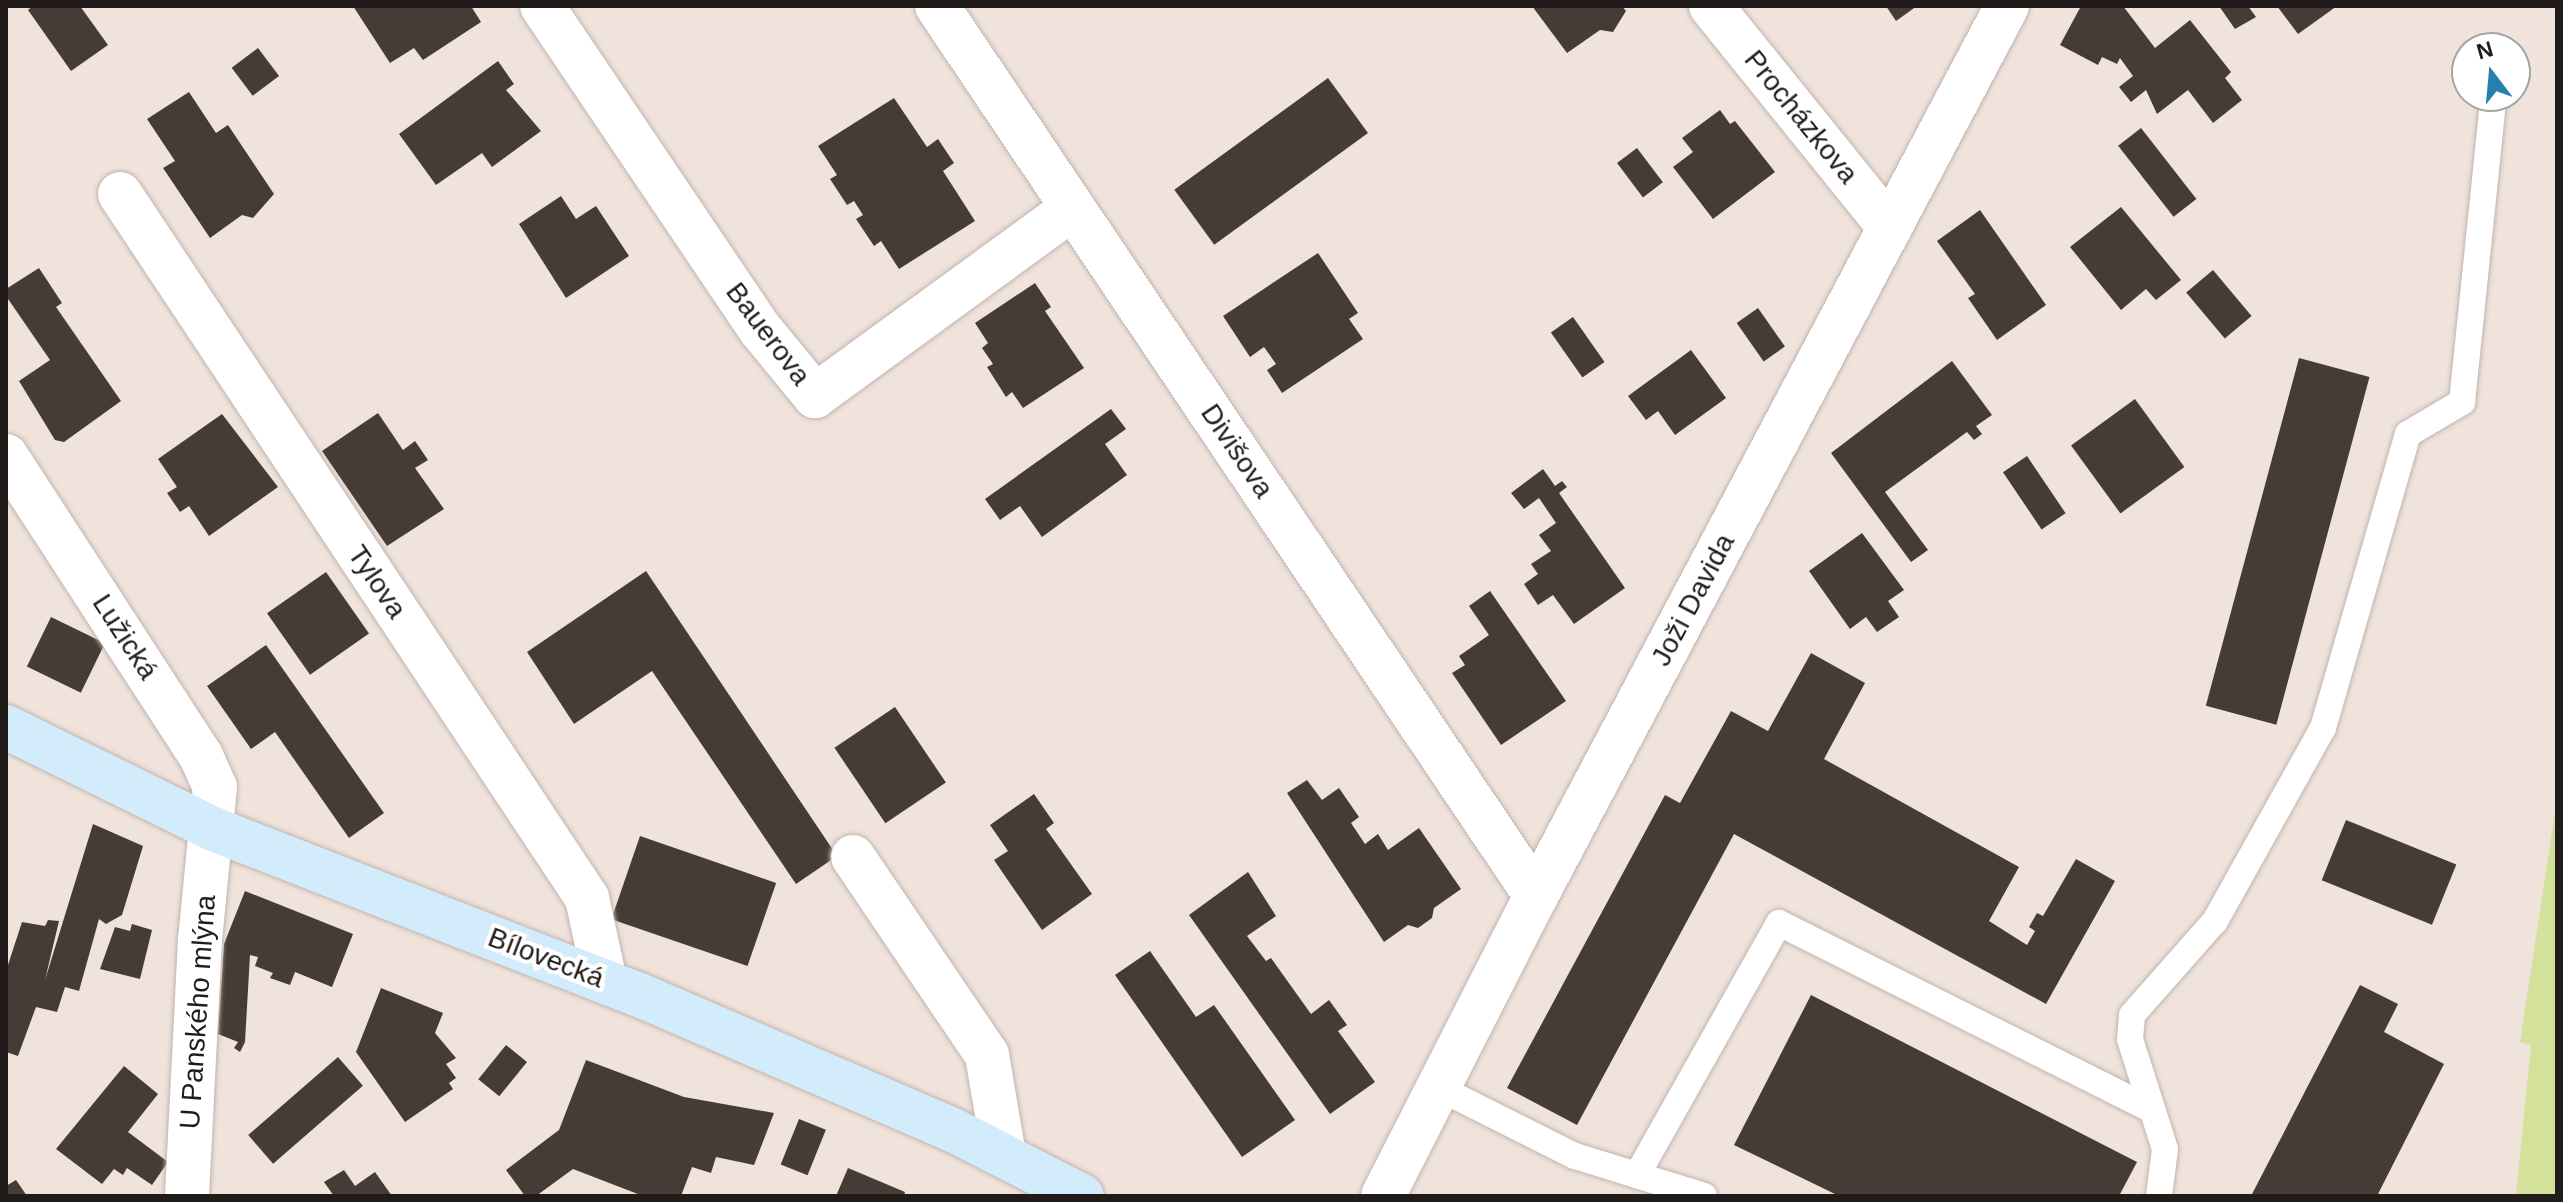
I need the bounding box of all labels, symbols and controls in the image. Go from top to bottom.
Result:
north arrow [2451,32,2531,112]
text: N [2474,36,2496,65]
street label: Procházkova [1737,44,1865,190]
street label: Bauerova [719,276,817,392]
street label: Divišova [1193,398,1281,504]
street label: Joži Davida [1644,528,1742,672]
street label: Tylova [340,539,414,625]
street label: Lužická [85,588,165,686]
street label: U Panského mlýna [173,894,223,1130]
street label: Bílovecká [483,921,609,995]

